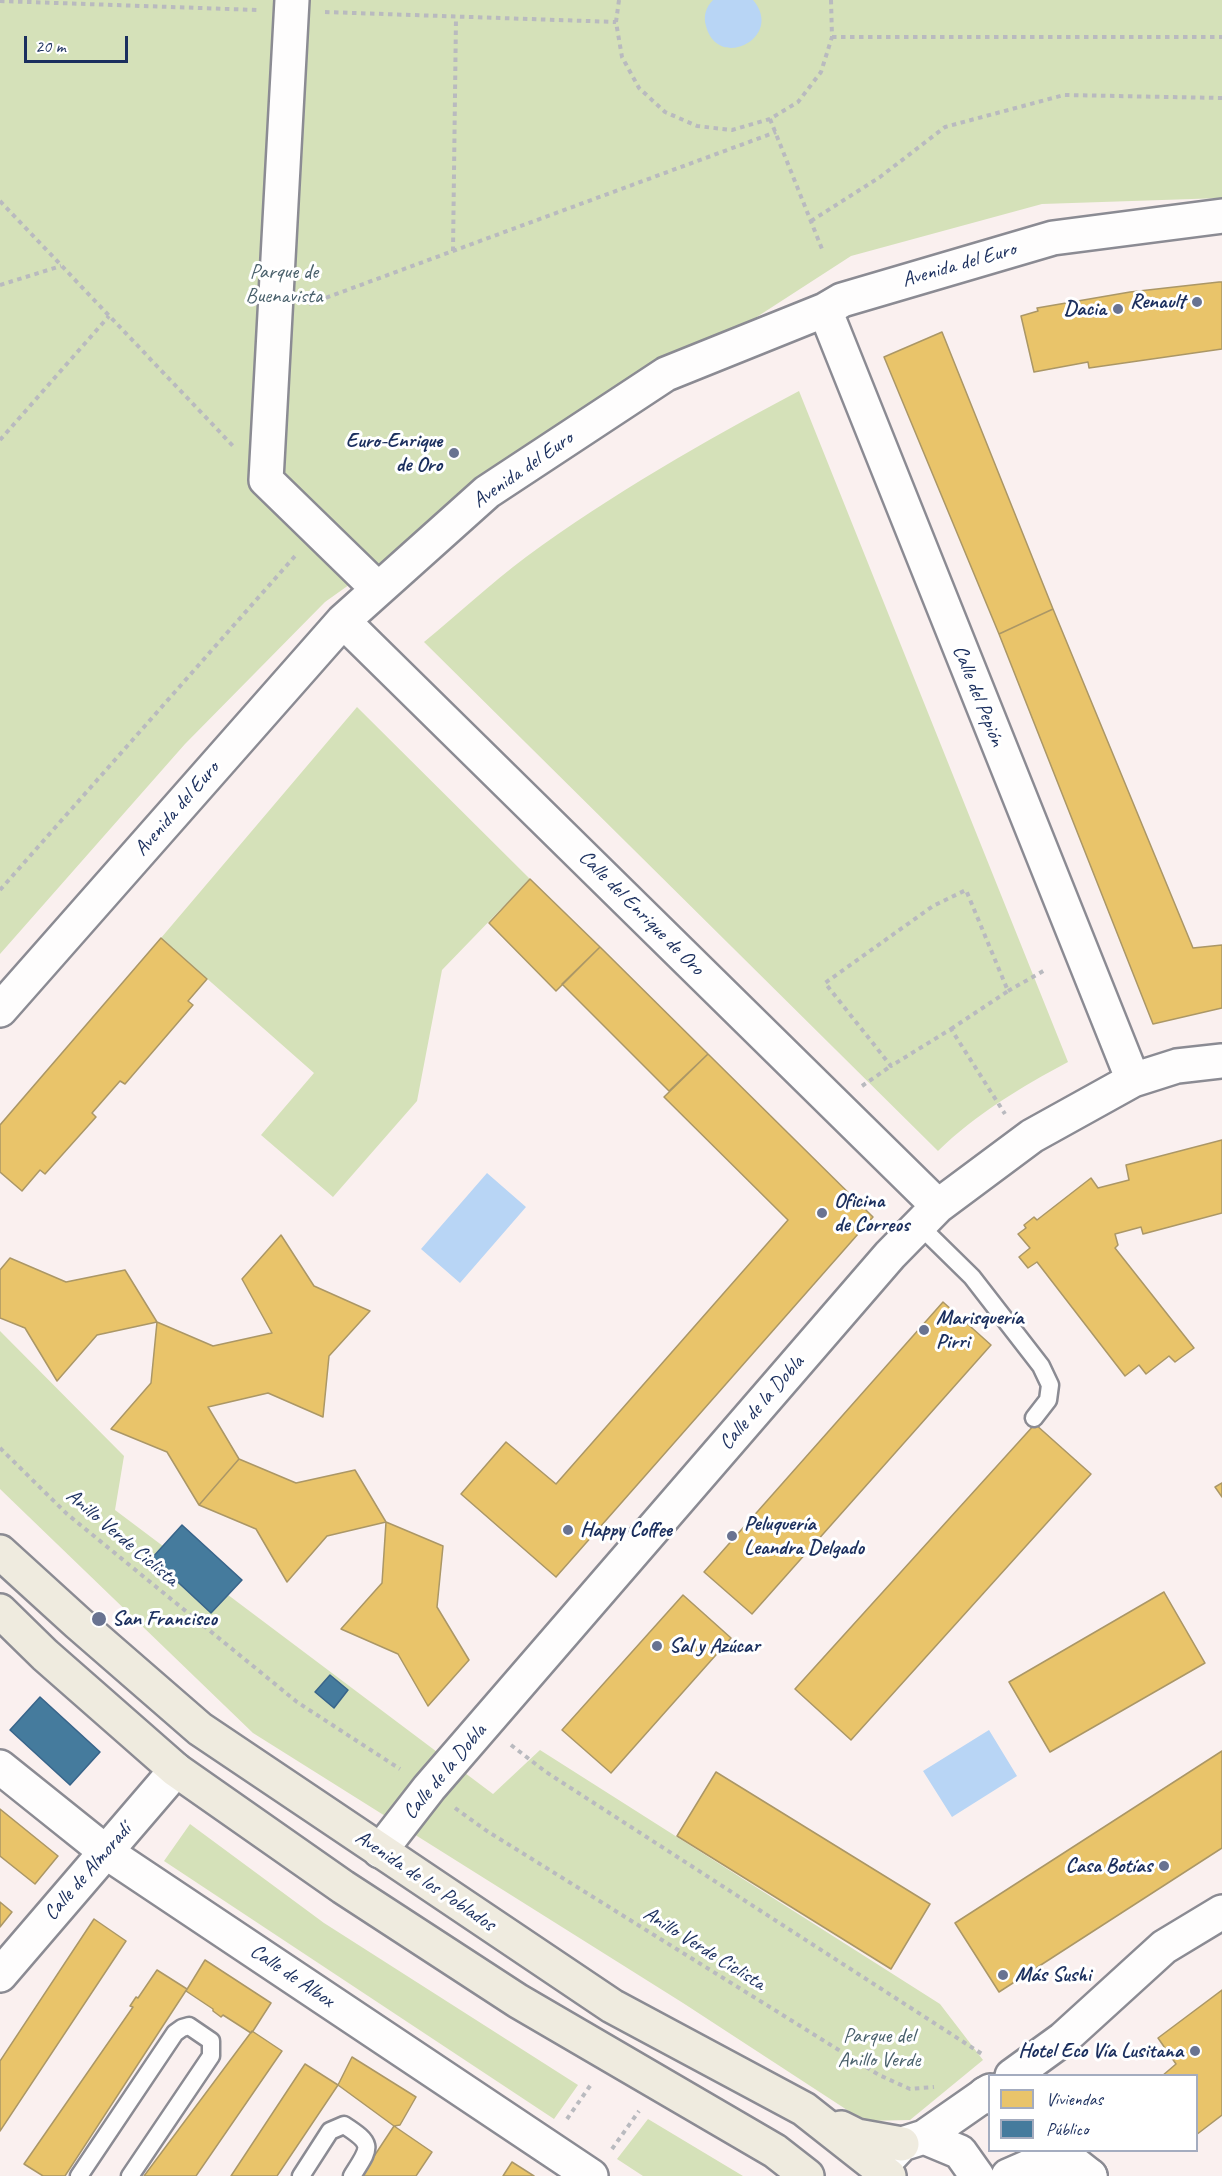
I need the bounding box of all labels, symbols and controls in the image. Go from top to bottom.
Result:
scale bar [27,24,130,62]
text: 20 m [35,35,66,57]
street label: Avenida del Euro [899,237,1019,293]
park label: Parque de Buenavista [246,259,322,309]
place label: Renault [1130,289,1185,315]
marker: Renault [1190,295,1204,309]
place label: Dacia [1064,296,1106,322]
marker: Dacia [1111,302,1125,316]
street label: Avenida del Euro [468,426,578,514]
place label: Euro-Enrique de Oro [346,428,442,478]
marker: Euro-Enrique de Oro [447,446,461,460]
street label: Calle del Pepión [946,642,1010,750]
street label: Avenida del Euro [129,757,225,861]
street label: Calle del Enrique de Oro [573,845,709,981]
place label: Oficina de Correos [834,1188,909,1238]
marker: Oficina de Correos [815,1206,829,1220]
place label: Marisquería Pirri [936,1305,1023,1355]
marker: Marisquería Pirri [917,1323,931,1337]
street label: Calle de la Dobla [714,1351,810,1455]
street label: Anillo Verde Ciclista [61,1484,183,1592]
place label: Peluquería Leandra Delgado [744,1511,864,1561]
place label: Happy Coffee [580,1517,672,1543]
marker: Happy Coffee [561,1523,575,1537]
marker: Peluquería Leandra Delgado [725,1529,739,1543]
place label: San Francisco [112,1606,217,1632]
marker: San Francisco [90,1610,108,1628]
place label: Sal y Azúcar [669,1633,760,1659]
marker: Sal y Azúcar [650,1639,664,1653]
street label: Calle de la Dobla [398,1719,492,1825]
street label: Calle de Almoradí [39,1818,137,1926]
street label: Avenida de los Poblados [350,1825,500,1937]
place label: Casa Botías [1065,1853,1152,1879]
marker: Casa Botías [1157,1859,1171,1873]
street label: Anillo Verde Ciclista [638,1901,770,1997]
street label: Calle de Albox [245,1939,339,2013]
place label: Más Sushi [1015,1962,1091,1988]
marker: Más Sushi [996,1968,1010,1982]
park label: Parque del Anillo Verde [838,2023,920,2073]
place label: Hotel Eco Vía Lusitana [1018,2038,1183,2064]
marker: Hotel Eco Vía Lusitana [1188,2044,1202,2058]
legend [988,2074,1198,2152]
text: Viviendas [1046,2088,1103,2110]
text: Público [1046,2118,1088,2140]

